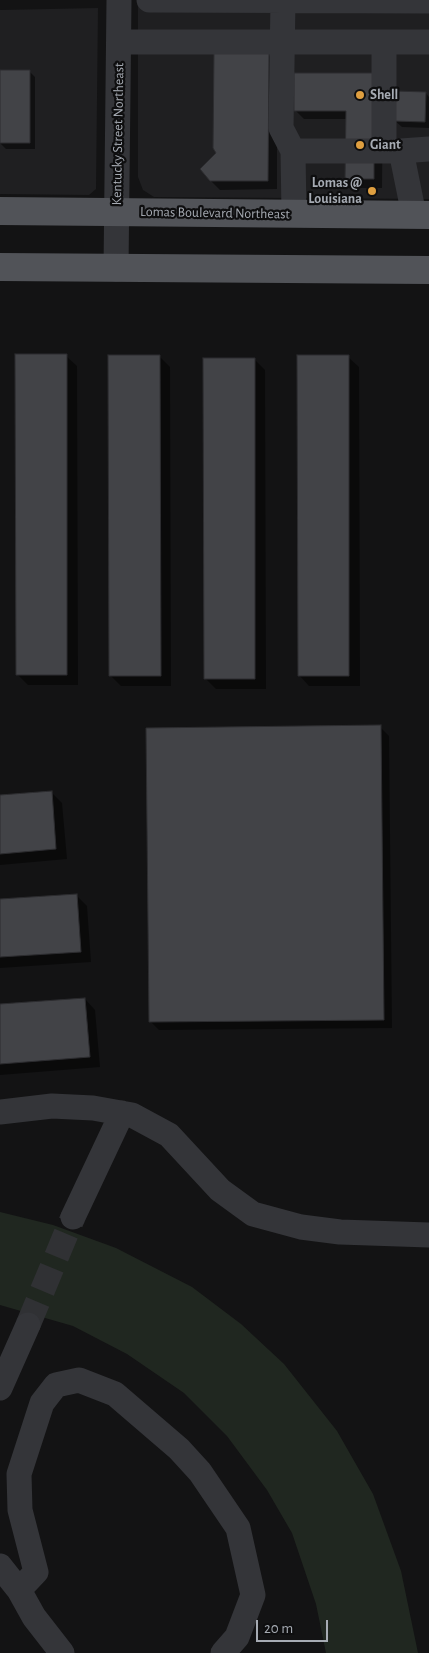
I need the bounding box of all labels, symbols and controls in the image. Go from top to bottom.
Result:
street label: Kentucky Street Northeast [108,62,128,206]
place label: Shell [370,87,398,103]
marker: Shell [354,89,366,101]
place label: Giant [370,137,401,153]
marker: Giant [354,139,366,151]
place label: Lomas @ Louisiana [308,175,362,208]
marker: Lomas @ Louisiana [366,185,378,197]
street label: Lomas Boulevard Northeast [140,203,290,223]
scale bar [259,1610,332,1642]
text: 20 m [264,1621,293,1636]

